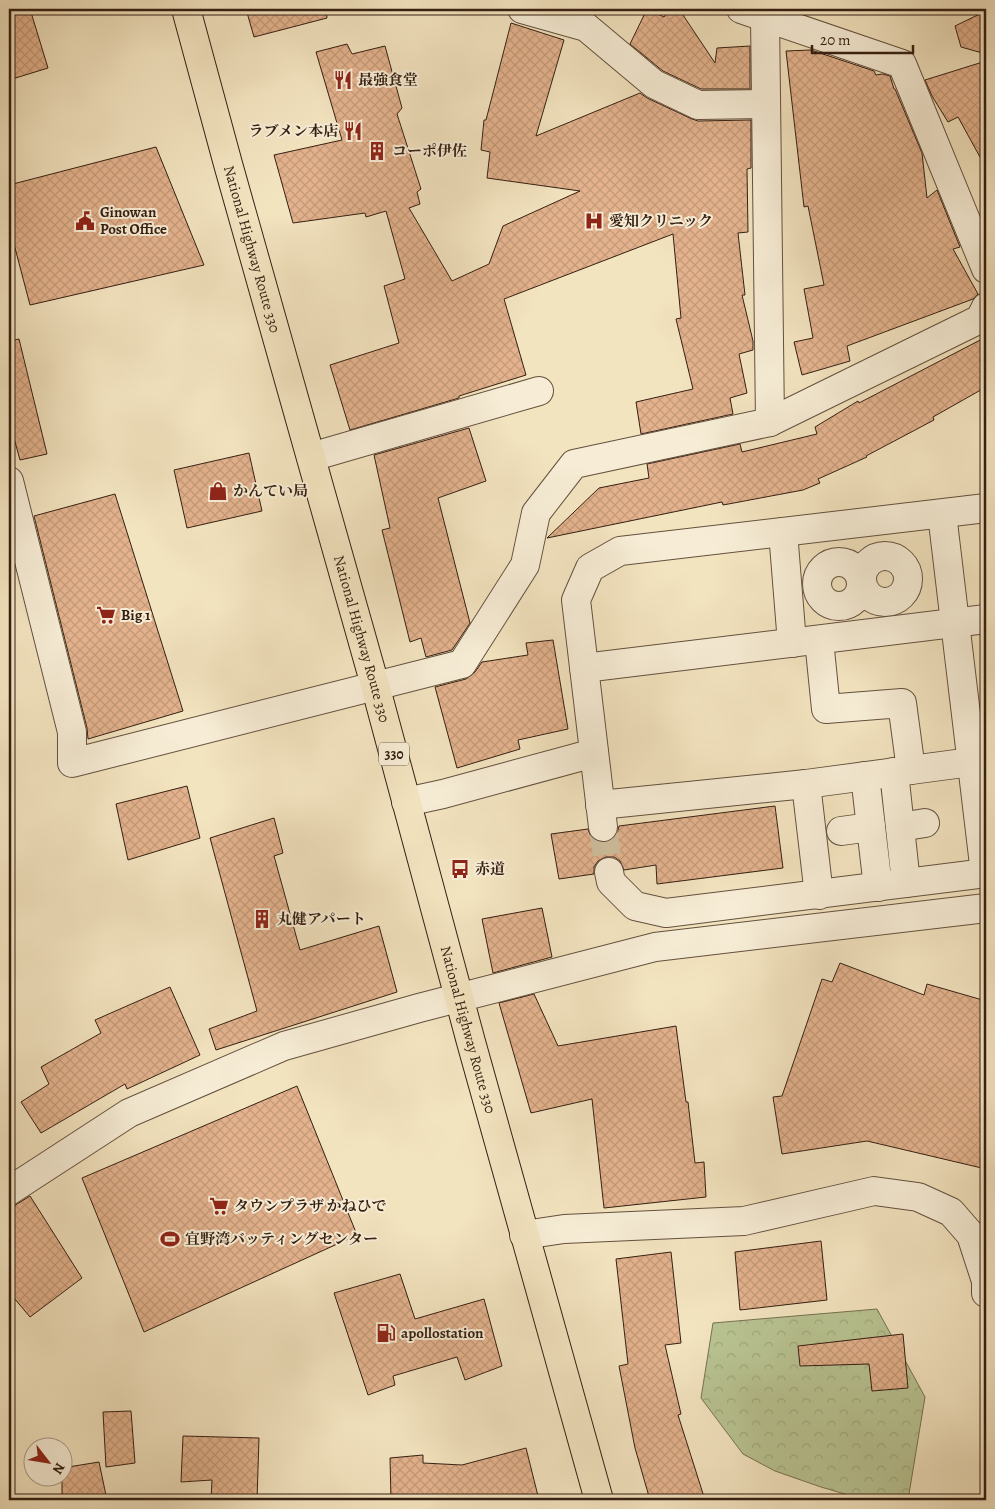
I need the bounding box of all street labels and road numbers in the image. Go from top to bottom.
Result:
street label: National Highway Route 330 [219,163,285,335]
street label: National Highway Route 330 [329,553,395,725]
road number: 330 [379,742,409,766]
street label: National Highway Route 330 [436,944,501,1116]

